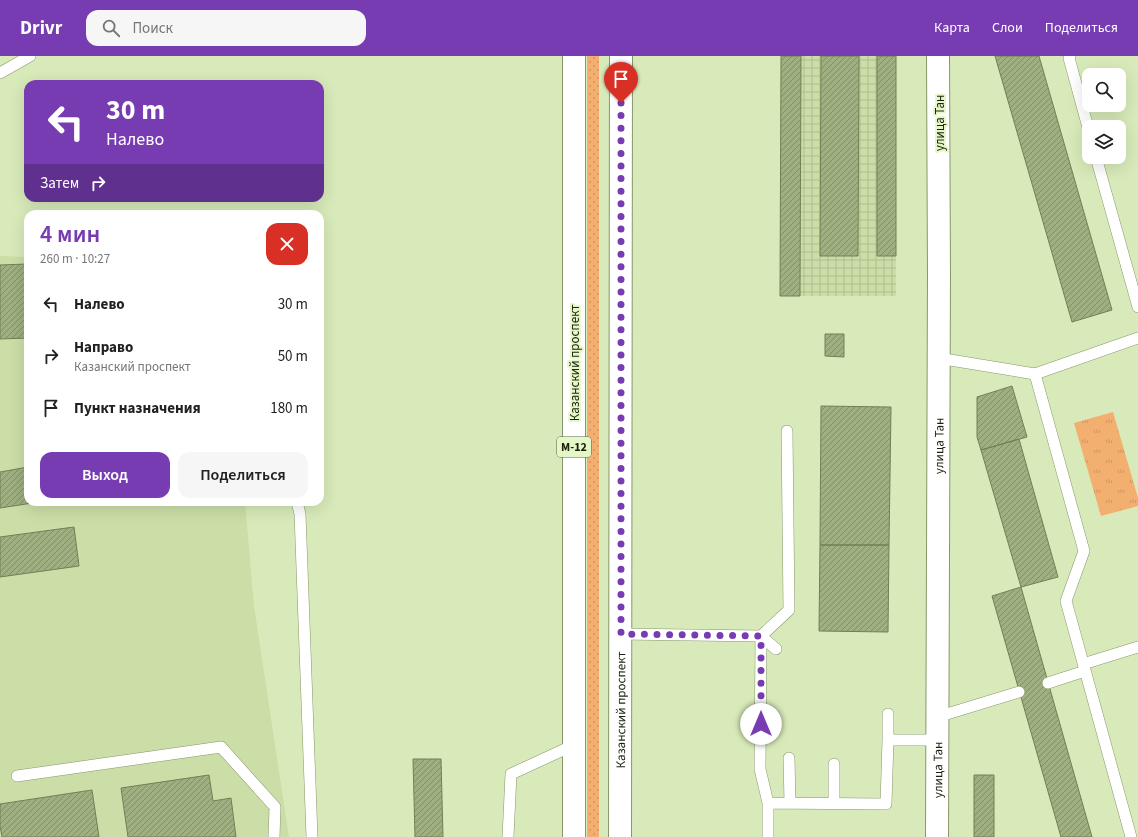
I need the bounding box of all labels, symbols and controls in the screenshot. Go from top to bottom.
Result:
search box [86,10,366,46]
text: Drivr [20,15,62,42]
icon: search [100,17,122,39]
text: Поиск [132,18,173,39]
text: Карта [934,18,970,38]
text: Слои [992,18,1023,38]
text: Поделиться [1045,18,1118,38]
pin [604,62,638,103]
icon: arrive [610,68,632,90]
map controls [1082,68,1126,164]
button: search [1082,68,1126,112]
text: 30 m [106,90,165,130]
street label: улица Тан [931,95,949,151]
icon: left [40,96,92,148]
button: layers [1082,120,1126,164]
text: Налево [106,127,164,152]
icon: right [87,172,109,194]
text: Затем [40,173,79,194]
text: 4 мин [40,217,100,252]
button: close [266,223,308,265]
text: 260 m · 10:27 [40,250,110,268]
icon: left [40,293,62,315]
text: Налево [74,294,125,315]
text: 30 m [278,294,308,315]
street label: Казанский проспект [566,305,584,421]
text: Направо [74,337,133,358]
icon: right [40,345,62,367]
text: 50 m [278,346,308,367]
text: Казанский проспект [74,358,191,376]
icon: arrive [40,397,62,419]
text: Пункт назначения [74,398,201,419]
text: 180 m [270,398,308,419]
street label: улица Тан [930,418,948,474]
road number: М-12 [557,437,591,457]
button: Выход [40,452,170,498]
button: Поделиться [178,452,308,498]
street label: Казанский проспект [612,652,630,768]
position arrow [740,703,782,745]
street label: улица Тан [929,742,947,798]

